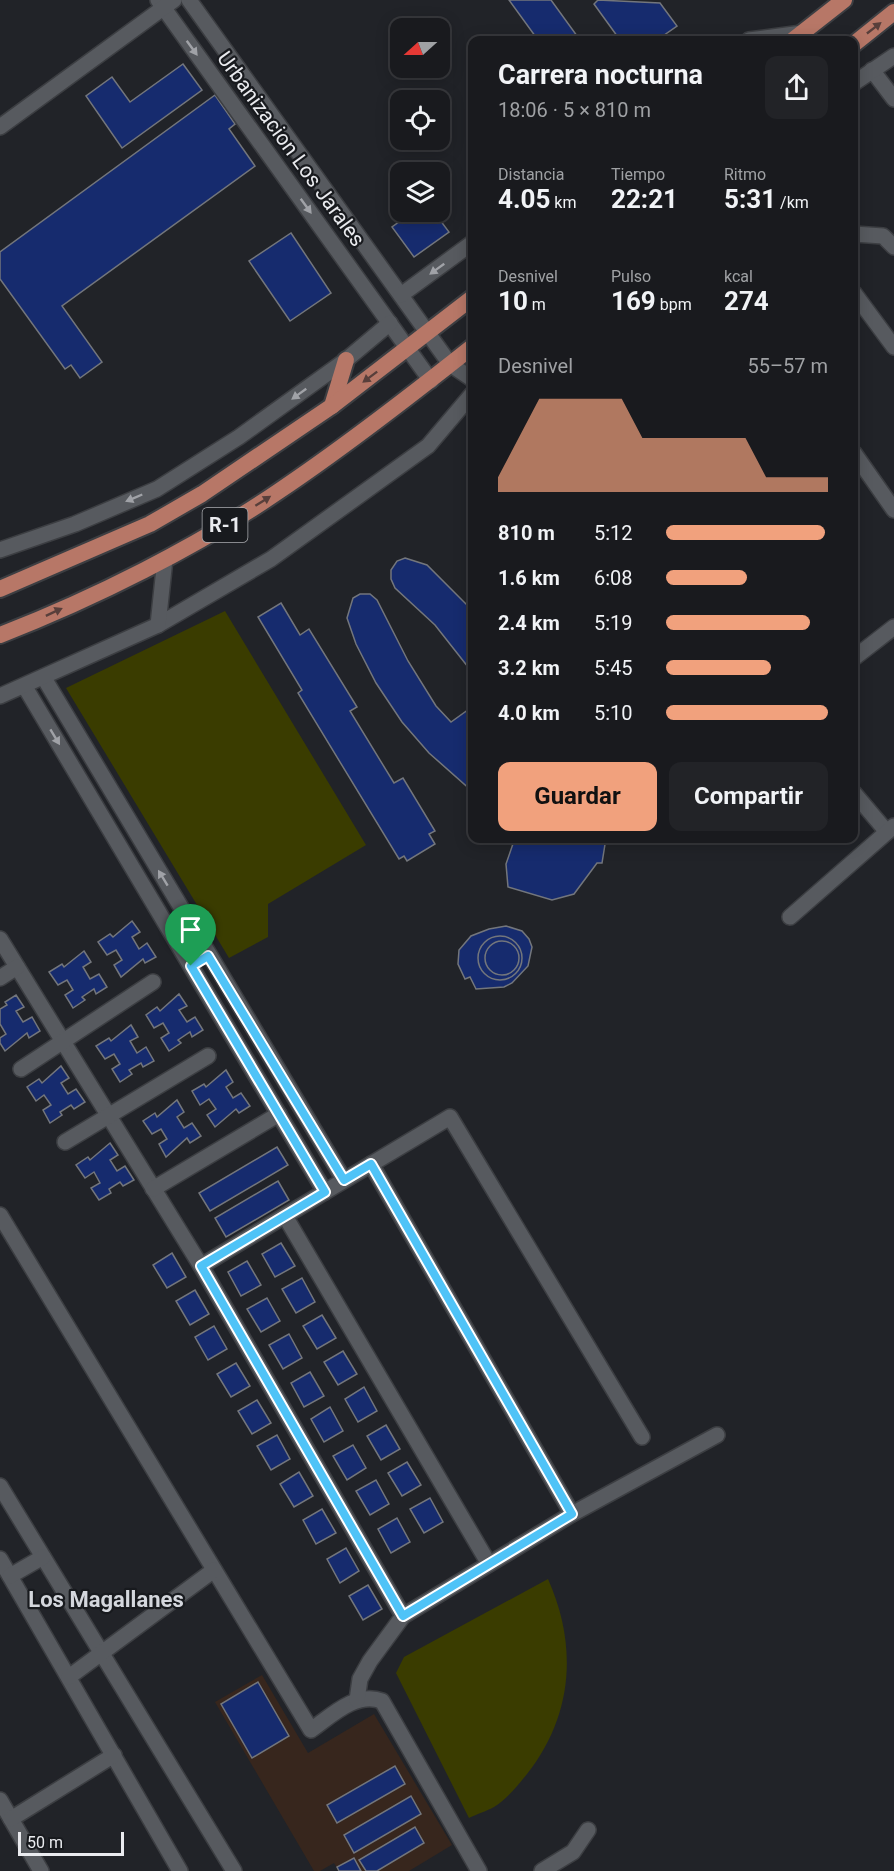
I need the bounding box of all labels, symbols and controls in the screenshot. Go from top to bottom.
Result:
north arrow [390,18,450,78]
map controls [390,18,450,222]
one-way arrow [866,22,882,35]
one-way arrow [186,39,198,55]
street label: Urbanizacion Los Jarales [212,47,370,251]
button: share [765,56,828,119]
text: Carrera nocturna [498,59,703,91]
button: locate [390,90,450,150]
text: 18:06 · 5 × 810 m [498,98,651,122]
button: layers [390,162,450,222]
text: Distancia [498,165,564,184]
text: Tiempo [611,165,665,184]
text: Ritmo [724,165,766,184]
text: 4.05 [498,184,550,214]
text: 22:21 [611,184,678,214]
text: 5:31 [724,184,776,214]
text: km [550,193,576,212]
text: /km [776,193,809,212]
one-way arrow [300,197,312,213]
one-way arrow [429,263,445,275]
text: Desnivel [498,267,558,286]
text: Pulso [611,267,651,286]
text: kcal [724,267,753,286]
text: 10 [498,286,528,316]
text: 169 [611,286,656,316]
text: 274 [724,286,769,316]
text: m [528,295,546,314]
text: bpm [656,295,692,314]
text: Desnivel [498,354,573,378]
text: 55–57 m [747,354,828,378]
one-way arrow [362,371,377,383]
one-way arrow [291,388,307,400]
one-way arrow [125,493,143,503]
one-way arrow [255,496,271,507]
road number: R-1 [202,508,248,542]
text: 810 m [498,521,555,545]
text: 5:12 [594,521,633,545]
text: 1.6 km [498,566,560,590]
text: 6:08 [594,566,633,590]
one-way arrow [45,607,62,616]
text: 2.4 km [498,611,560,635]
text: 5:19 [594,611,633,635]
text: 3.2 km [498,656,560,680]
text: 5:45 [594,656,633,680]
text: 4.0 km [498,701,560,725]
text: 5:10 [594,701,633,725]
one-way arrow [50,729,60,746]
button: Guardar [498,762,657,831]
button: Compartir [669,762,828,831]
one-way arrow [158,869,168,886]
pin [165,904,216,966]
icon: arrive [174,913,207,946]
district label: Los Magallanes [28,1587,184,1612]
scale bar [18,1829,124,1856]
text: 50 m [27,1833,63,1852]

